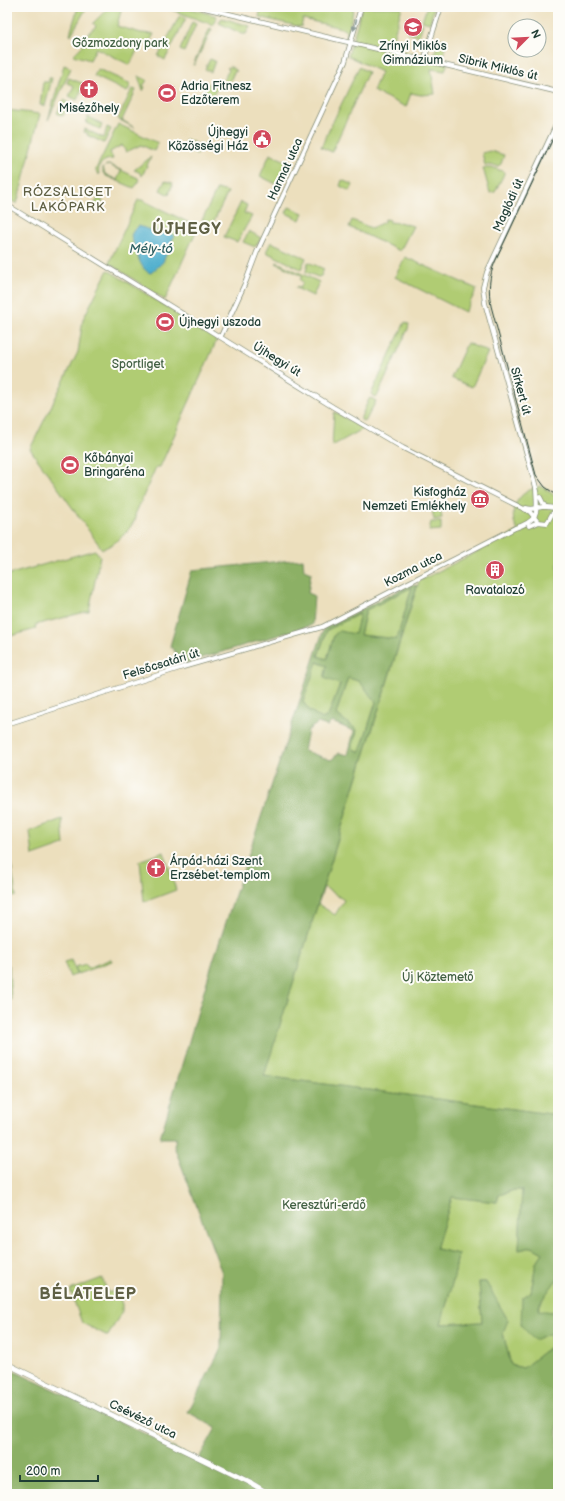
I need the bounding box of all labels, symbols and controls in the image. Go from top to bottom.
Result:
school or university icon: Zrínyi Miklós Gimnázium [402,16,424,38]
one-way arrow [352,18,358,31]
north arrow [507,18,547,58]
text: N [528,28,543,41]
park label: Gőzmozdony park [72,36,168,51]
place label: Zrínyi Miklós Gimnázium [378,39,447,68]
street label: Sibrik Miklós út [457,51,539,84]
church icon: Misézőhely [78,78,100,100]
place label: Adria Fitnesz Edzőterem [181,79,252,108]
sports icon: Adria Fitnesz Edzőterem [156,82,178,104]
place label: Misézőhely [59,101,120,116]
place label: Újhegyi Közösségi Ház [168,123,248,154]
public building icon: Újhegyi Közösségi Ház [251,128,273,150]
street label: Harmat utca [265,136,306,203]
street label: Maglódi út [490,176,527,234]
district label: RÓZSALIGET LAKÓPARK [23,183,113,215]
district label: ÚJHEGY [152,217,222,239]
water label: Mély-tó [129,241,173,257]
sports icon: Újhegyi uszoda [154,311,176,333]
place label: Újhegyi uszoda [179,313,261,330]
street label: Újhegyi út [250,337,305,380]
park label: Sportliget [112,357,165,372]
street label: Sírkert út [507,366,534,417]
place label: Kőbányai Bringaréna [84,451,145,480]
sports icon: Kőbányai Bringaréna [59,454,81,476]
place label: Kisfogház Nemzeti Emlékhely [362,485,467,514]
museum icon: Kisfogház Nemzeti Emlékhely [469,488,491,510]
street label: Kozma utca [382,548,445,590]
building icon: Ravatalozó [484,559,506,581]
place label: Ravatalozó [465,583,525,598]
street label: Felsőcsatári út [121,646,201,683]
place label: Árpád-házi Szent Erzsébet-templom [170,852,270,883]
church icon: Árpád-házi Szent Erzsébet-templom [145,857,167,879]
park label: Új Köztemető [402,968,474,985]
park label: Keresztúri-erdő [282,1198,366,1213]
district label: BÉLATELEP [39,1282,137,1304]
street label: Csévéző utca [107,1397,179,1442]
scale bar [20,1457,98,1483]
text: 200 m [26,1464,60,1479]

